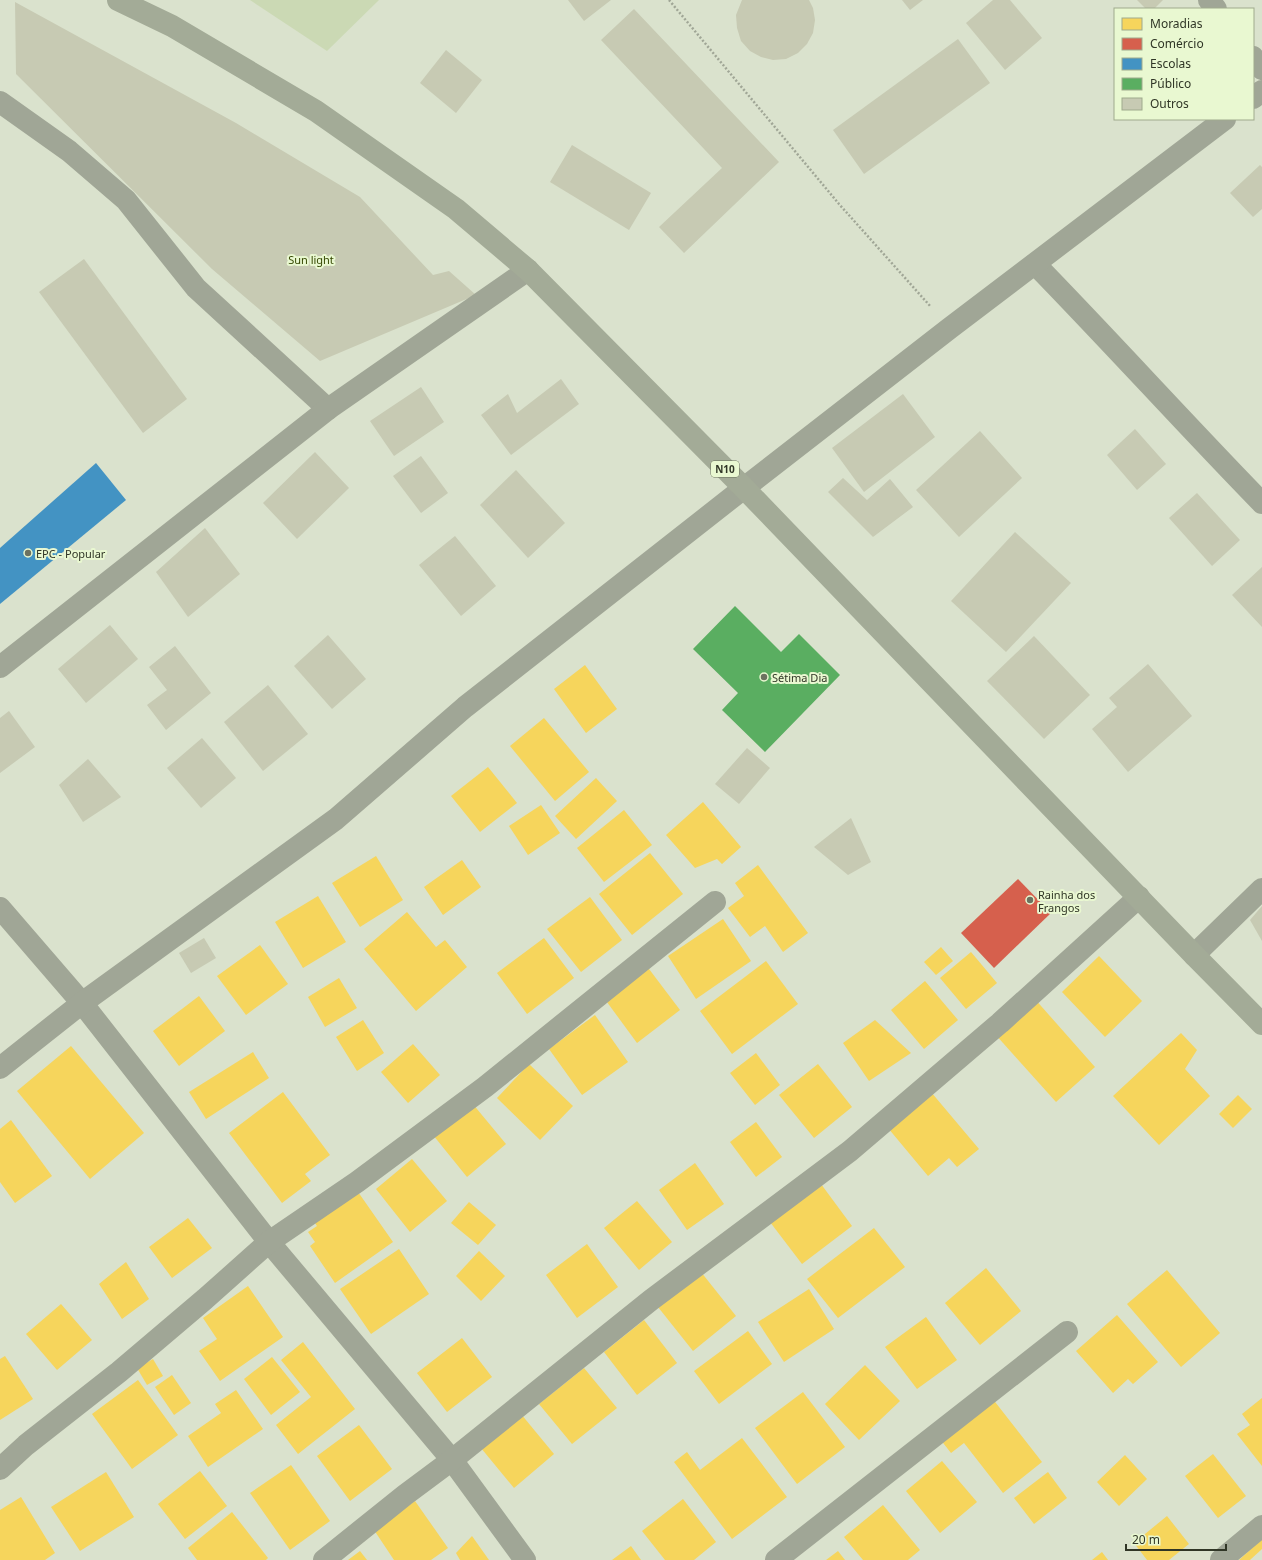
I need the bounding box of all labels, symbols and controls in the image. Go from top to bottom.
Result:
legend [1114,8,1254,120]
text: Moradias [1150,15,1203,32]
text: Comércio [1150,35,1204,52]
text: Escolas [1150,55,1191,72]
text: Público [1150,75,1191,92]
text: Outros [1150,95,1189,112]
park label: Sun light [288,252,334,267]
road number: N10 [711,461,739,477]
place label: EPC - Popular [36,546,106,561]
marker: EPC - Popular [23,548,33,558]
place label: Sétima Dia [772,670,827,685]
marker: Sétima Dia [759,672,769,682]
place label: Rainha dos Frangos [1038,887,1095,915]
marker: Rainha dos Frangos [1025,895,1035,905]
scale bar [1126,1526,1226,1552]
text: 20 m [1132,1531,1160,1548]

